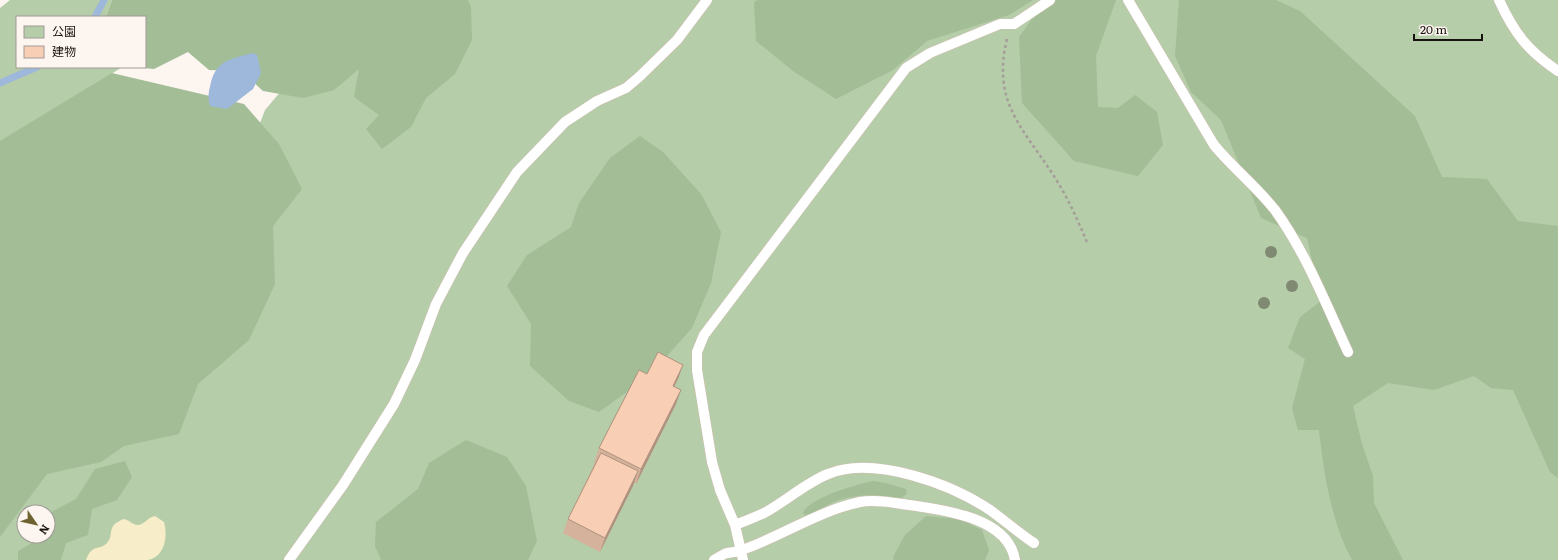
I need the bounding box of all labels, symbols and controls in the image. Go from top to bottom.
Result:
legend [16,16,146,68]
scale bar [1414,16,1482,42]
text: 20 m [1420,20,1447,38]
text: 公園 [52,22,76,40]
text: 建物 [52,42,76,60]
north arrow [16,504,56,544]
text: N [36,522,54,538]

